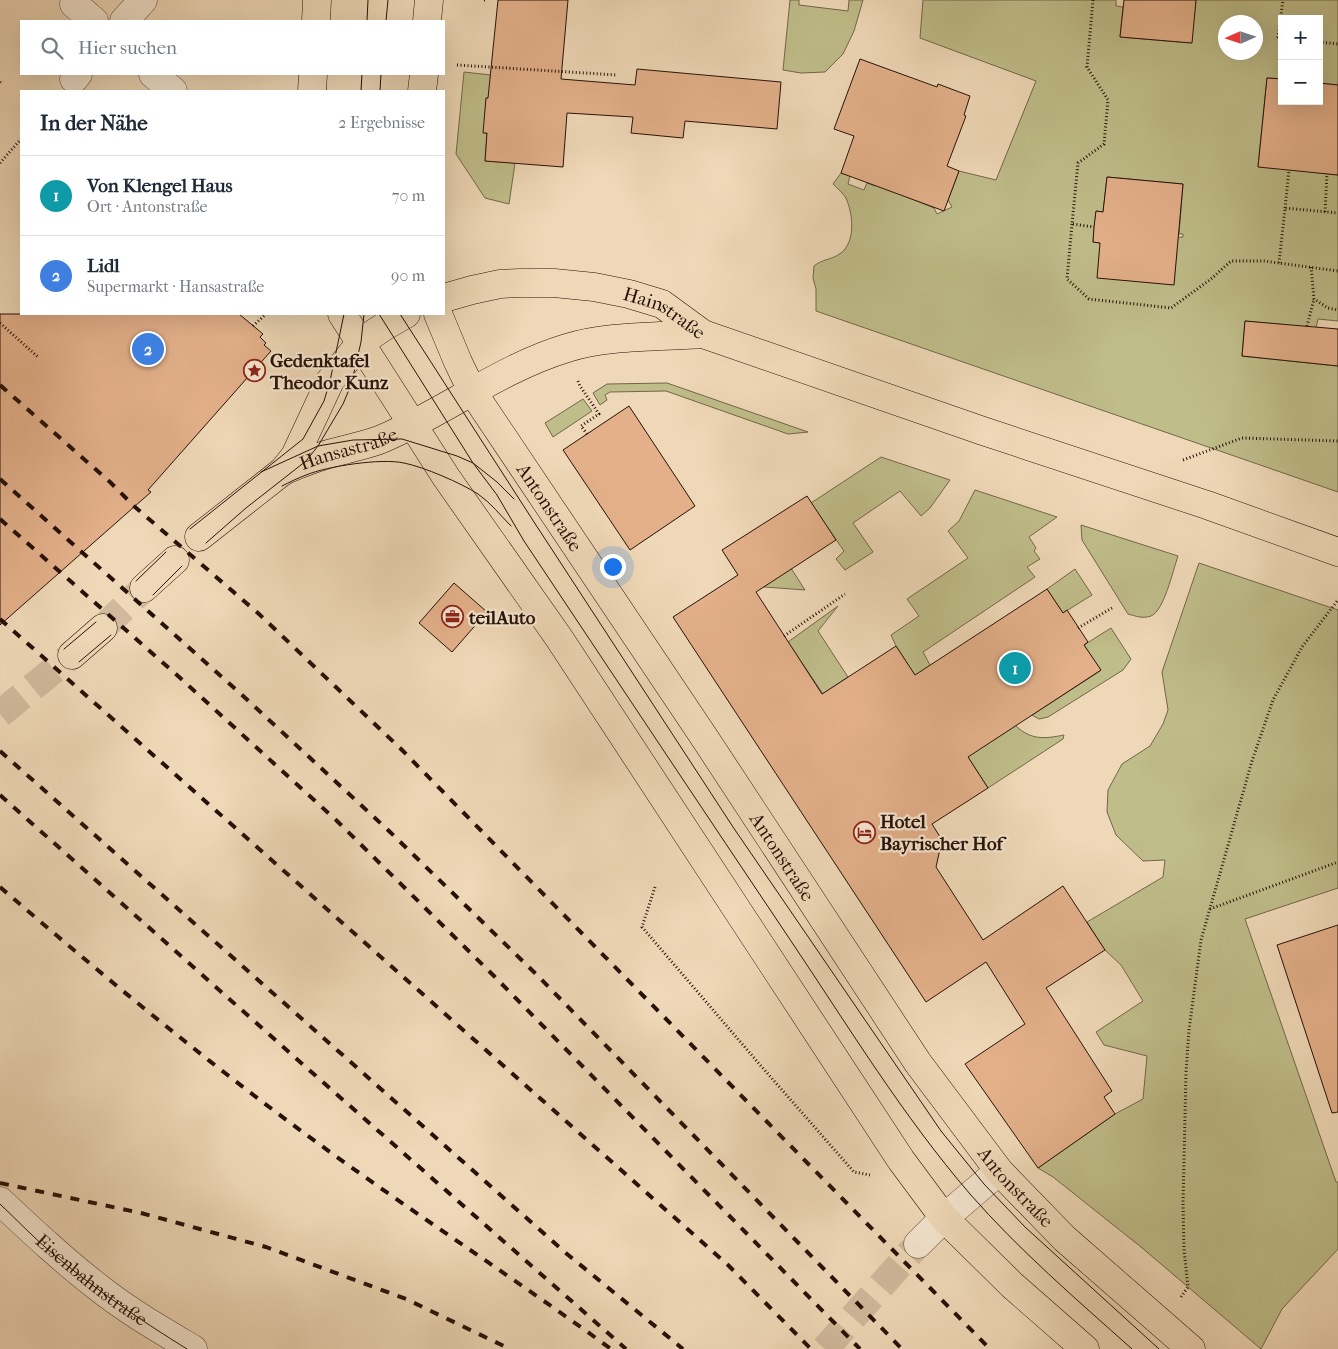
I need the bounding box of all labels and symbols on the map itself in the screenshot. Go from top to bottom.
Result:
north arrow [1218,15,1263,60]
street label: Hainstraße [621,283,709,344]
pin: 2 [132,330,164,368]
place label: Gedenktafel Theodor Kunz [269,350,389,394]
place icon: Gedenktafel Theodor Kunz [242,359,266,383]
street label: Hansastraße [296,423,401,475]
street label: Antonstraße [511,459,586,556]
your location [600,554,626,580]
office icon: teilAuto [441,605,465,629]
place label: teilAuto [468,607,536,629]
pin: 1 [999,649,1031,687]
street label: Antonstraße [744,808,819,906]
place label: Hotel Bayrischer Hof [880,811,1007,855]
hotel icon: Hotel Bayrischer Hof [852,820,876,844]
street label: Antonstraße [972,1142,1058,1232]
street label: Eisenbahnstraße [31,1230,151,1331]

